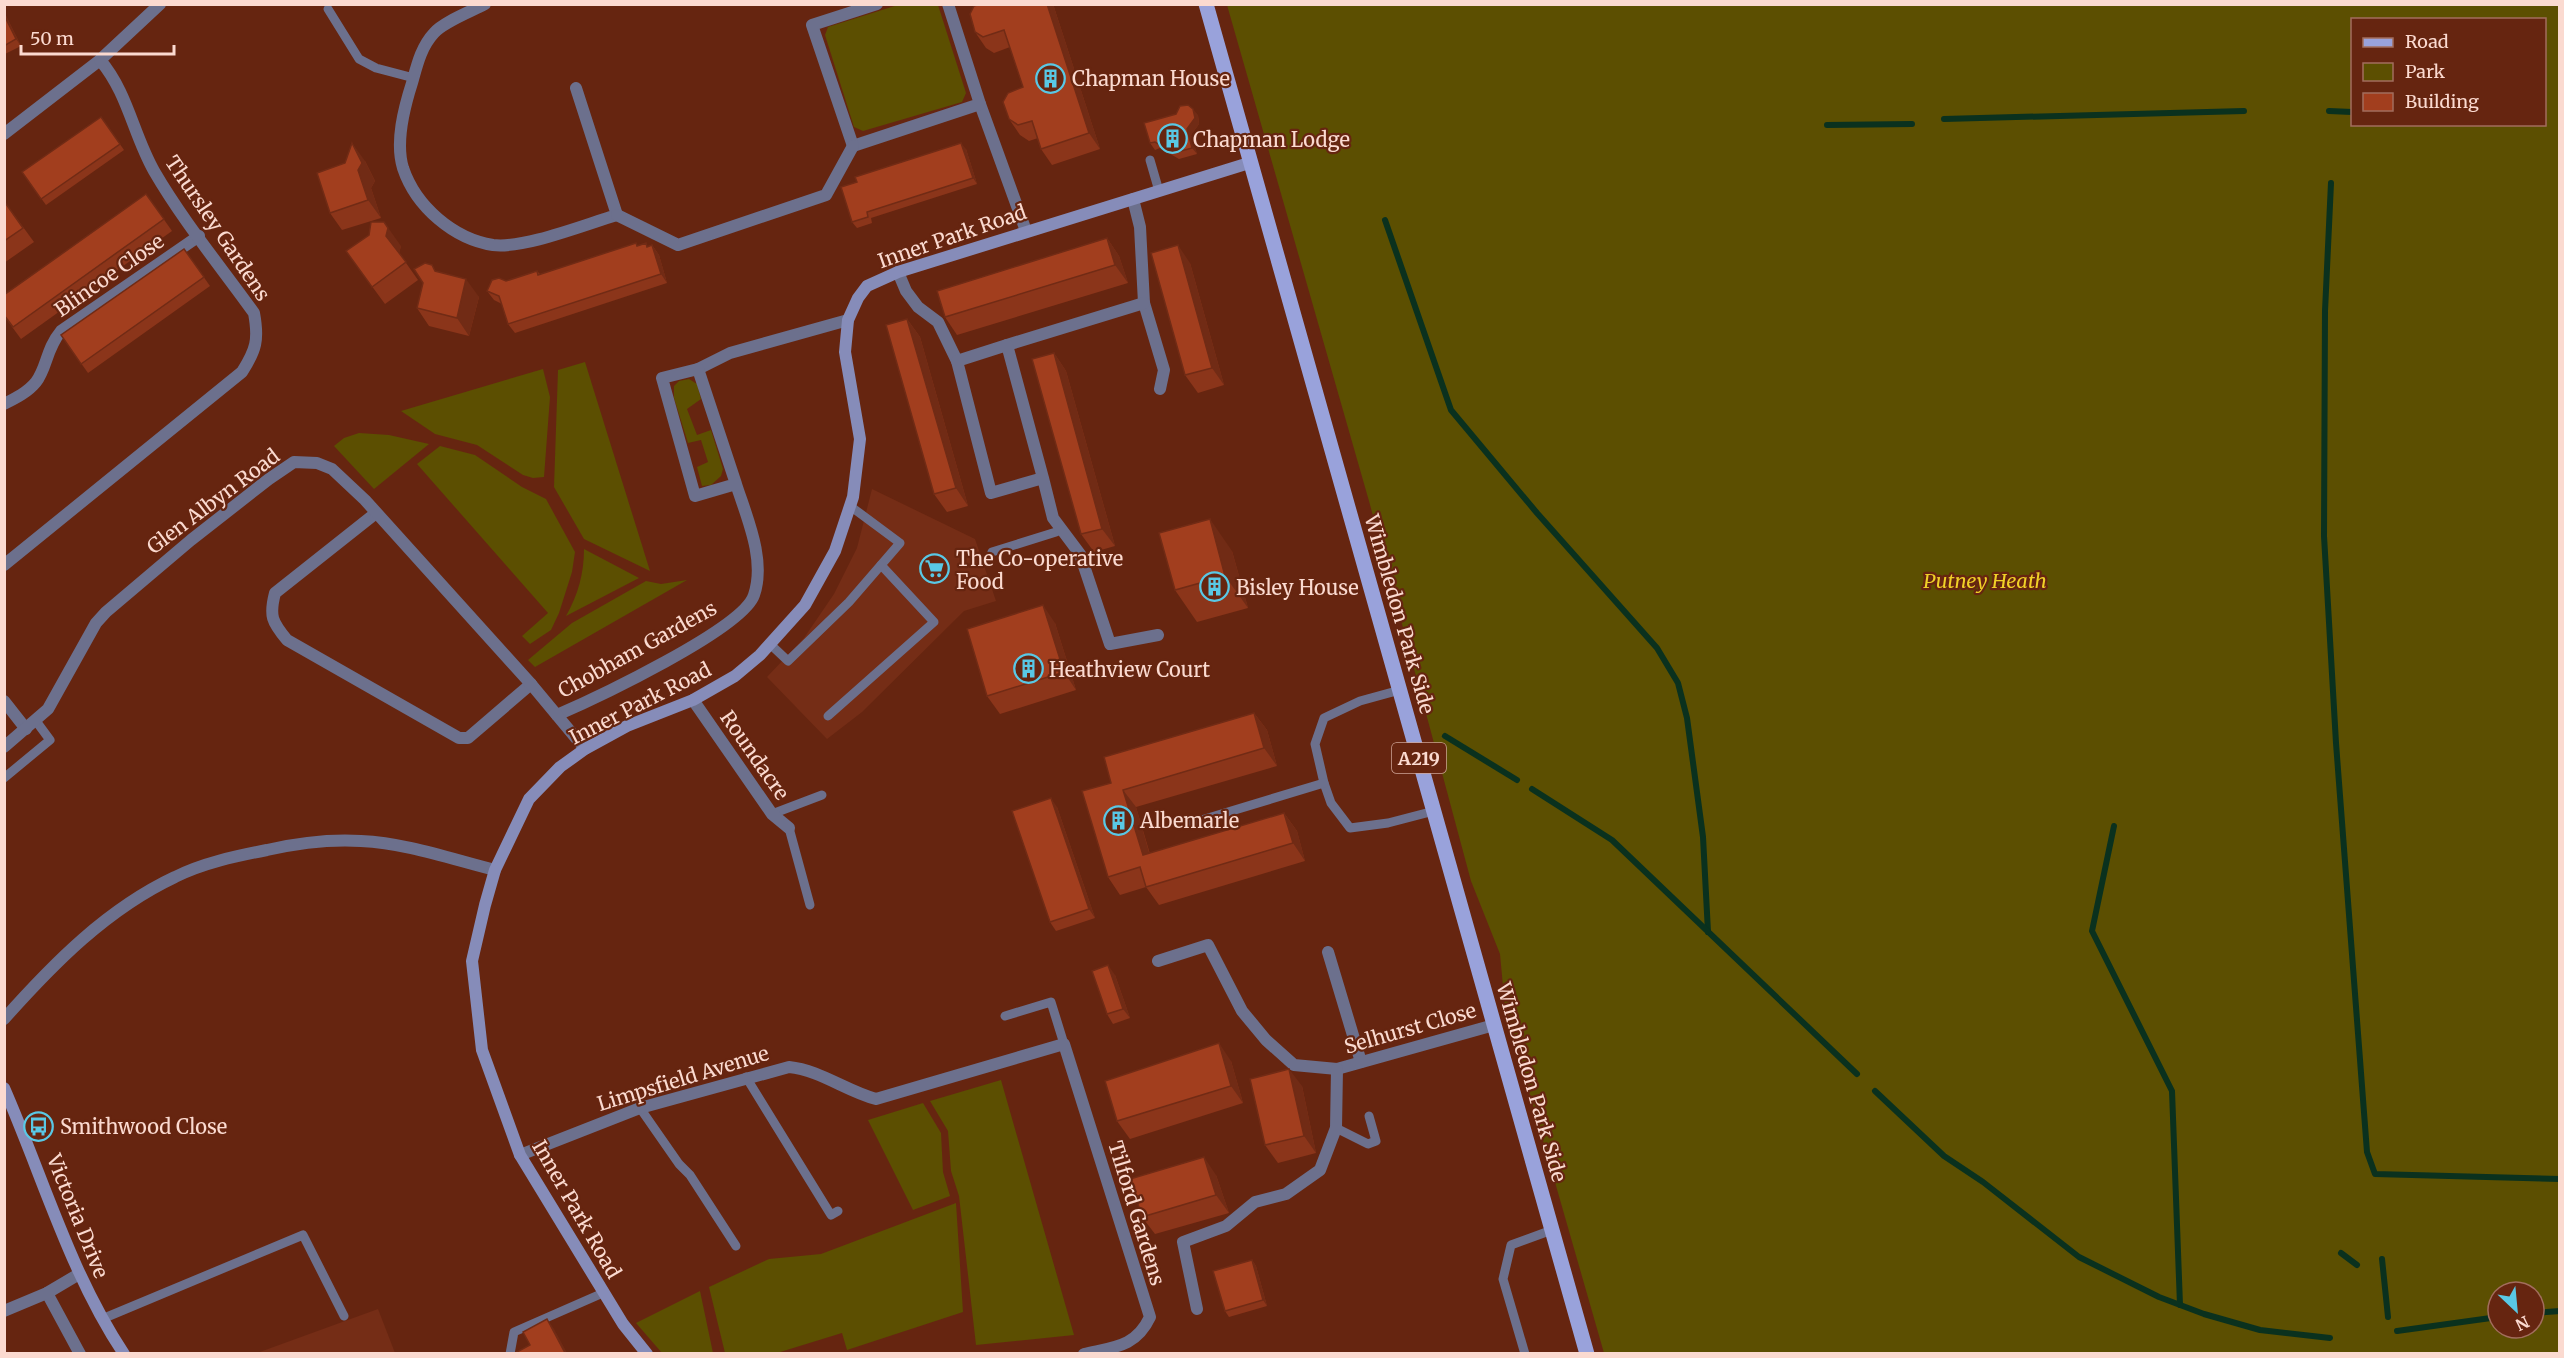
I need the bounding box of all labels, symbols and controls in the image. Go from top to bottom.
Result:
scale bar [21,18,174,56]
legend [2351,18,2546,126]
text: 50 m [30,27,74,50]
text: Road [2405,30,2449,53]
text: Park [2405,60,2446,83]
building icon: Chapman House [1035,62,1067,94]
place label: Chapman House [1072,66,1230,91]
text: Building [2405,90,2479,113]
building icon: Chapman Lodge [1156,123,1188,155]
place label: Chapman Lodge [1193,127,1350,152]
street label: Thursley Gardens [160,151,276,305]
street label: Inner Park Road [874,199,1030,273]
street label: Blincoe Close [50,228,168,322]
street label: Glen Albyn Road [142,443,284,559]
street label: Wimbledon Park Side [1359,510,1440,717]
place label: The Co-operative Food [956,546,1123,594]
supermarket icon: The Co-operative Food [919,553,951,585]
park label: Putney Heath [1923,568,2047,593]
building icon: Bisley House [1199,571,1231,603]
place label: Bisley House [1236,575,1359,600]
street label: Chobham Gardens [553,595,721,703]
building icon: Heathview Court [1012,653,1044,685]
street label: Inner Park Road [565,657,715,749]
place label: Heathview Court [1049,657,1210,682]
street label: Roundacre [715,706,795,804]
road number: A219 [1392,743,1446,773]
building icon: Albemarle [1103,804,1135,836]
place label: Albemarle [1139,808,1239,833]
street label: Wimbledon Park Side [1491,978,1572,1185]
street label: Selhurst Close [1341,997,1479,1059]
street label: Limpsfield Avenue [594,1040,772,1116]
bus stop icon: Smithwood Close [23,1110,55,1142]
place label: Smithwood Close [60,1114,227,1139]
street label: Inner Park Road [527,1135,627,1283]
street label: Tilford Gardens [1103,1138,1171,1288]
street label: Victoria Drive [41,1149,114,1282]
north arrow [2486,1280,2546,1340]
text: N [2512,1312,2533,1335]

